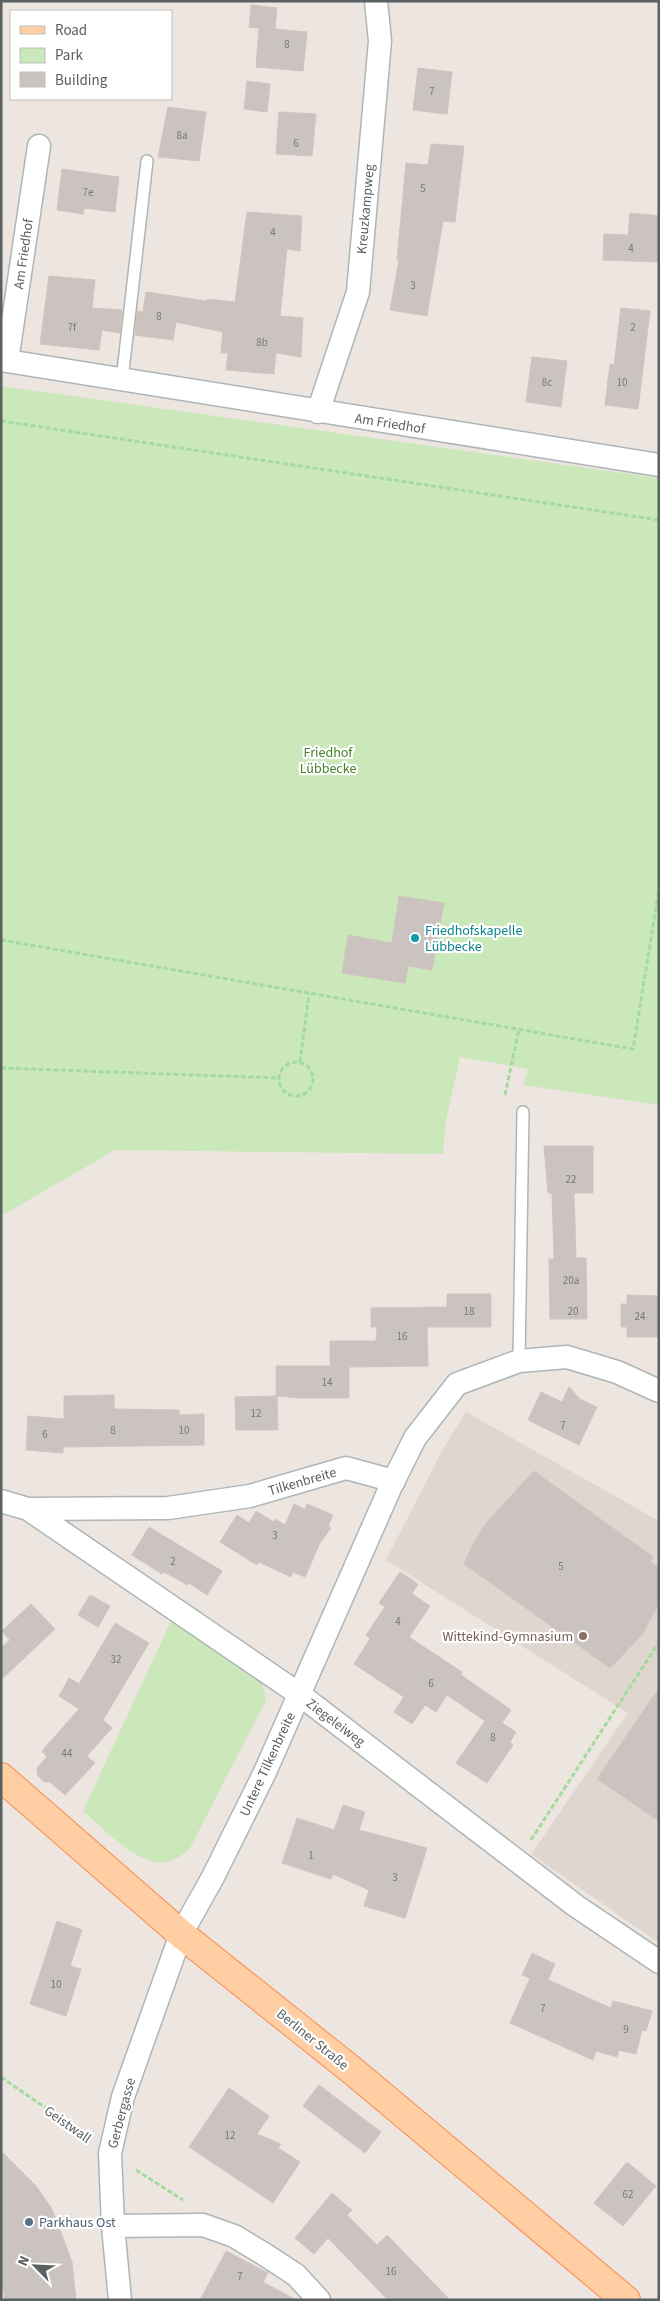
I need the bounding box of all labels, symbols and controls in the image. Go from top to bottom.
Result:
legend [10,10,172,100]
text: Road [55,20,87,41]
house number: 8 [284,37,290,52]
text: Park [55,45,84,66]
text: Building [55,70,108,91]
house number: 7 [429,84,435,99]
house number: 8a [176,128,188,143]
house number: 6 [293,136,299,151]
street label: Kreuzkampweg [352,163,380,255]
house number: 5 [420,181,426,196]
house number: 7e [83,185,94,200]
street label: Am Friedhof [9,217,39,291]
house number: 4 [270,225,276,240]
house number: 4 [628,241,634,256]
house number: 3 [410,278,416,293]
house number: 8 [156,309,162,324]
house number: 7f [68,320,77,335]
house number: 2 [630,320,636,335]
house number: 8b [256,335,268,350]
house number: 8c [542,375,552,390]
house number: 10 [617,375,627,390]
street label: Am Friedhof [353,409,427,440]
park label: Friedhof Lübbecke [300,743,356,779]
place label: Friedhofskapelle Lübbecke [425,921,522,957]
marker: Friedhofskapelle Lübbecke [409,932,421,944]
house number: 22 [566,1172,576,1187]
house number: 20a [563,1273,579,1288]
house number: 18 [464,1304,475,1319]
house number: 20 [568,1304,578,1319]
house number: 24 [635,1309,646,1324]
house number: 16 [397,1329,408,1344]
house number: 14 [322,1375,333,1390]
house number: 12 [251,1406,261,1421]
house number: 7 [560,1418,566,1433]
house number: 8 [110,1423,116,1438]
house number: 10 [179,1423,189,1438]
house number: 6 [42,1427,48,1442]
street label: Tilkenbreite [266,1463,339,1501]
house number: 3 [272,1528,278,1543]
house number: 2 [170,1554,176,1569]
house number: 5 [558,1559,564,1574]
house number: 4 [395,1614,401,1629]
place label: Wittekind-Gymnasium [442,1627,573,1647]
marker: Wittekind-Gymnasium [577,1630,589,1642]
house number: 32 [111,1652,121,1667]
house number: 6 [428,1676,434,1691]
street label: Ziegeleiweg [302,1694,369,1752]
street label: Untere Tilkenbreite [235,1709,301,1820]
house number: 8 [490,1730,496,1745]
house number: 44 [62,1746,73,1761]
house number: 1 [308,1848,314,1863]
house number: 3 [392,1870,398,1885]
house number: 10 [51,1977,61,1992]
house number: 7 [540,2001,546,2016]
street label: Berliner Straße [272,2004,353,2075]
house number: 9 [623,2022,629,2037]
street label: Gerbergasse [103,2076,141,2151]
street label: Geistwall [40,2101,95,2149]
house number: 12 [225,2128,235,2143]
house number: 62 [623,2187,633,2202]
place label: Parkhaus Ost [39,2213,116,2233]
marker: Parkhaus Ost [23,2216,35,2228]
north arrow [10,2241,60,2291]
text: N [13,2253,35,2269]
house number: 16 [386,2264,397,2279]
house number: 7 [237,2269,243,2284]

